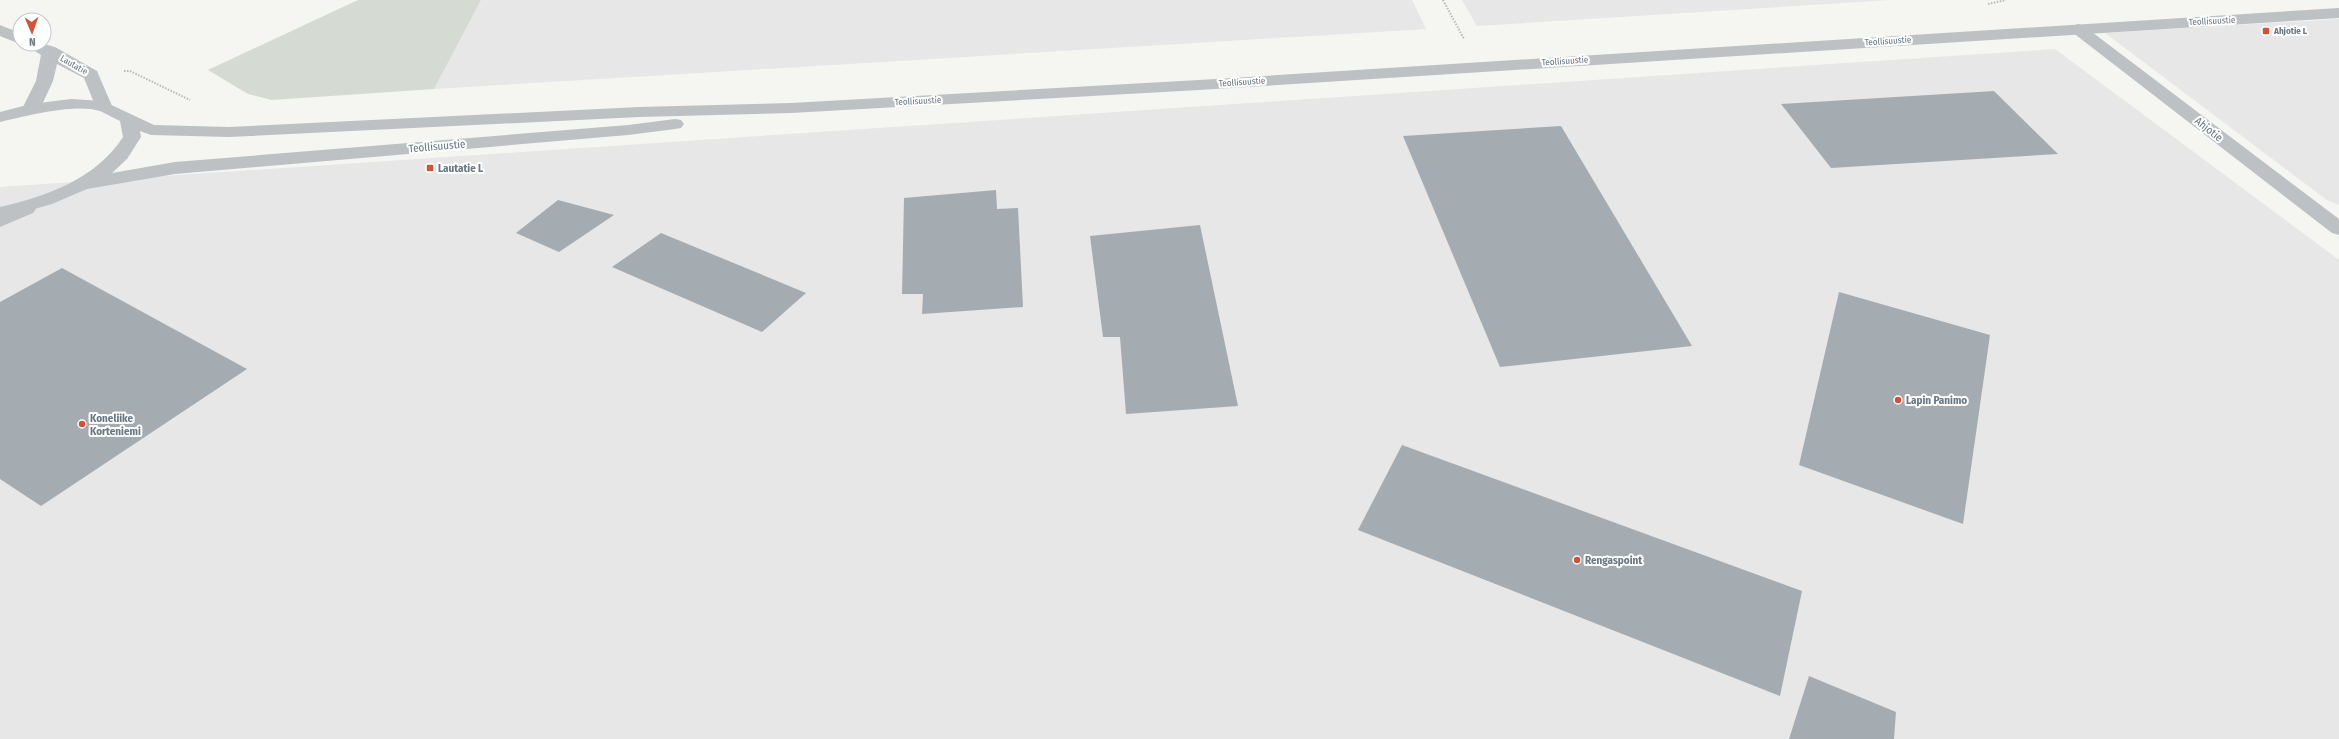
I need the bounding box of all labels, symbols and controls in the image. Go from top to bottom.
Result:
north arrow [12,12,52,52]
street label: Teollisuustie [2188,15,2236,27]
marker: Ahjotie L [2261,26,2271,36]
place label: Ahjotie L [2273,26,2308,36]
street label: Teollisuustie [1864,34,1912,48]
text: N [29,35,36,48]
street label: Lautatie [59,53,90,77]
street label: Teollisuustie [1541,54,1589,68]
street label: Teollisuustie [1218,75,1266,89]
street label: Teollisuustie [894,95,942,107]
street label: Ahjotie [2192,114,2225,144]
street label: Teollisuustie [408,138,466,155]
place label: Lautatie L [438,162,484,175]
marker: Lautatie L [425,163,435,173]
place label: Lapin Panimo [1906,394,1967,407]
marker: Lapin Panimo [1893,395,1903,405]
place label: Koneliike Korteniemi [90,412,141,438]
marker: Koneliike Korteniemi [77,419,87,429]
place label: Rengaspoint [1585,554,1642,567]
marker: Rengaspoint [1572,555,1582,565]

